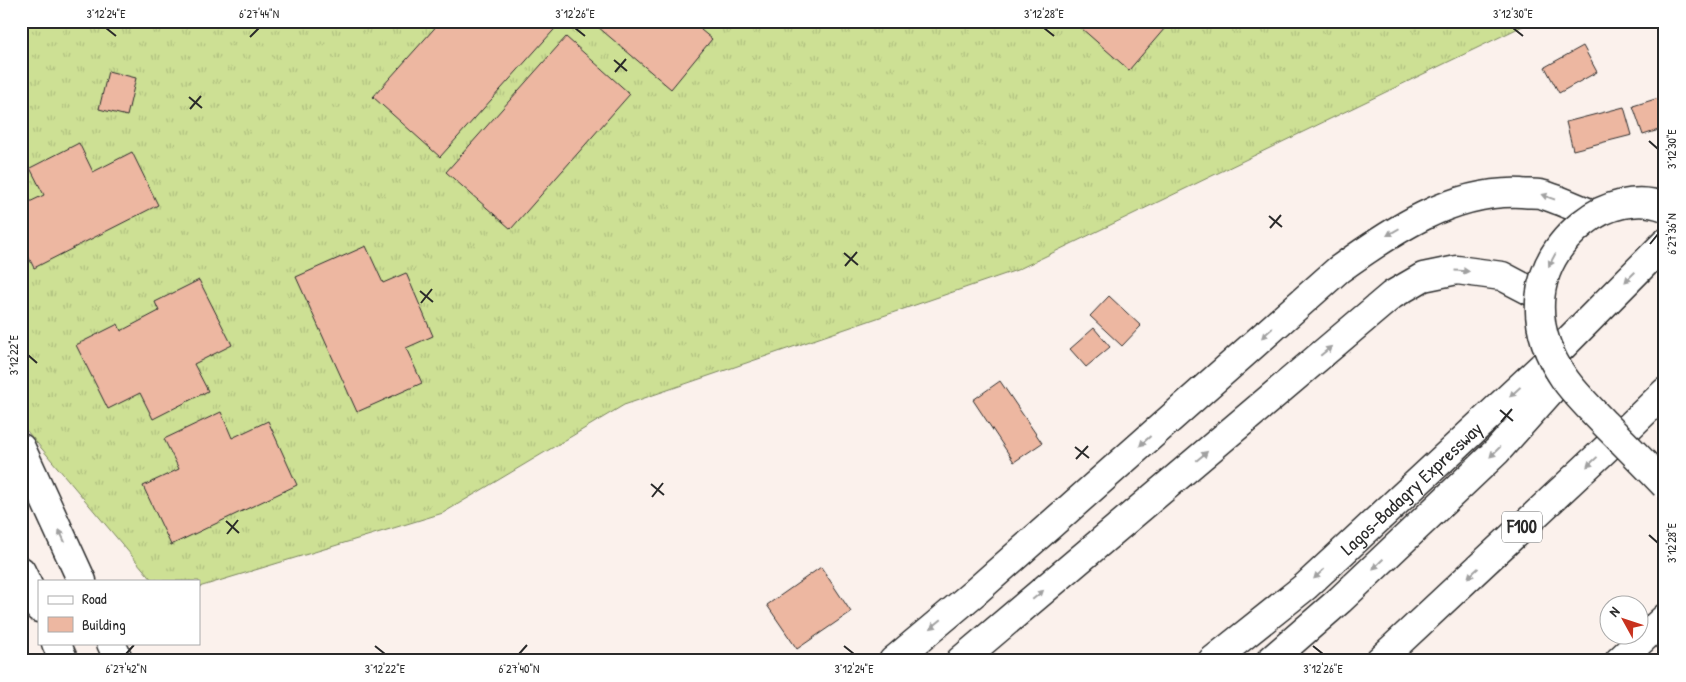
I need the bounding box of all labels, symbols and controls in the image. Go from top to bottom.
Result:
text: 3°12'24"E [86,5,126,22]
text: 6°27'44"N [239,5,279,22]
text: 3°12'26"E [555,5,595,22]
text: 3°12'28"E [1024,5,1065,22]
text: 3°12'30"E [1493,5,1534,22]
text: 3°12'30"E [1663,128,1680,169]
one-way arrow [1540,193,1555,200]
text: 6°27'36"N [1663,213,1680,255]
one-way arrow [1387,227,1400,236]
one-way arrow [1548,252,1556,267]
one-way arrow [1455,268,1471,276]
one-way arrow [1625,271,1637,283]
one-way arrow [1261,327,1273,339]
text: 3°12'22"E [5,334,22,375]
one-way arrow [1319,345,1331,357]
one-way arrow [1509,386,1521,398]
street label: Lagos-Badagry Expressway [1335,416,1488,561]
one-way arrow [1140,435,1152,447]
one-way arrow [1489,446,1501,458]
one-way arrow [1195,451,1208,462]
one-way arrow [1586,456,1598,468]
road number: F100 [1502,512,1542,542]
text: 3°12'28"E [1663,522,1680,563]
one-way arrow [57,529,65,543]
one-way arrow [1372,558,1384,570]
one-way arrow [1467,567,1479,579]
one-way arrow [1314,568,1326,580]
legend [38,580,200,644]
text: Road [82,588,107,609]
one-way arrow [1031,590,1044,601]
north arrow [1598,594,1648,644]
text: N [1604,602,1624,620]
text: Building [82,614,126,635]
one-way arrow [930,619,943,630]
text: 6°27'42"N [105,660,147,677]
text: 3°12'22"E [365,660,406,677]
text: 6°27'40"N [499,660,540,677]
text: 3°12'24"E [834,660,874,677]
text: 3°12'26"E [1303,660,1343,677]

